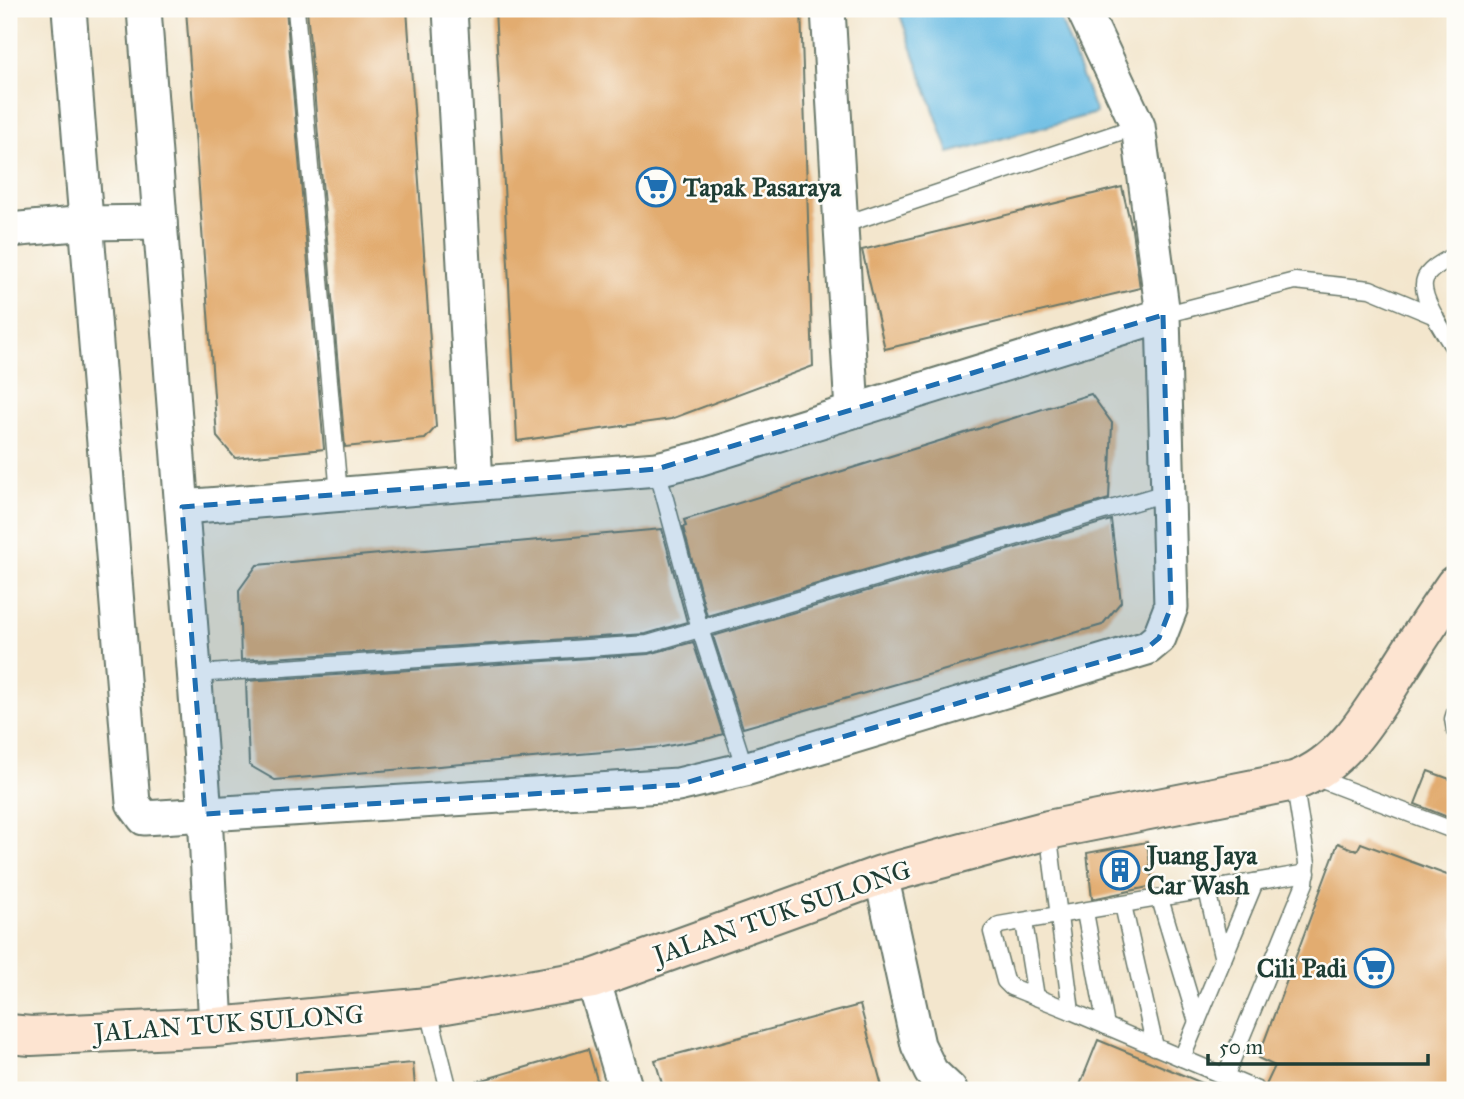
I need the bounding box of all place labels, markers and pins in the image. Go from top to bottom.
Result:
supermarket icon: Tapak Pasaraya [635,166,677,208]
place label: Tapak Pasaraya [682,171,842,203]
place label: Juang Jaya Car Wash [1144,839,1258,901]
building icon: Juang Jaya Car Wash [1099,849,1141,891]
supermarket icon: Cili Padi [1353,947,1395,989]
place label: Cili Padi [1257,952,1348,984]

